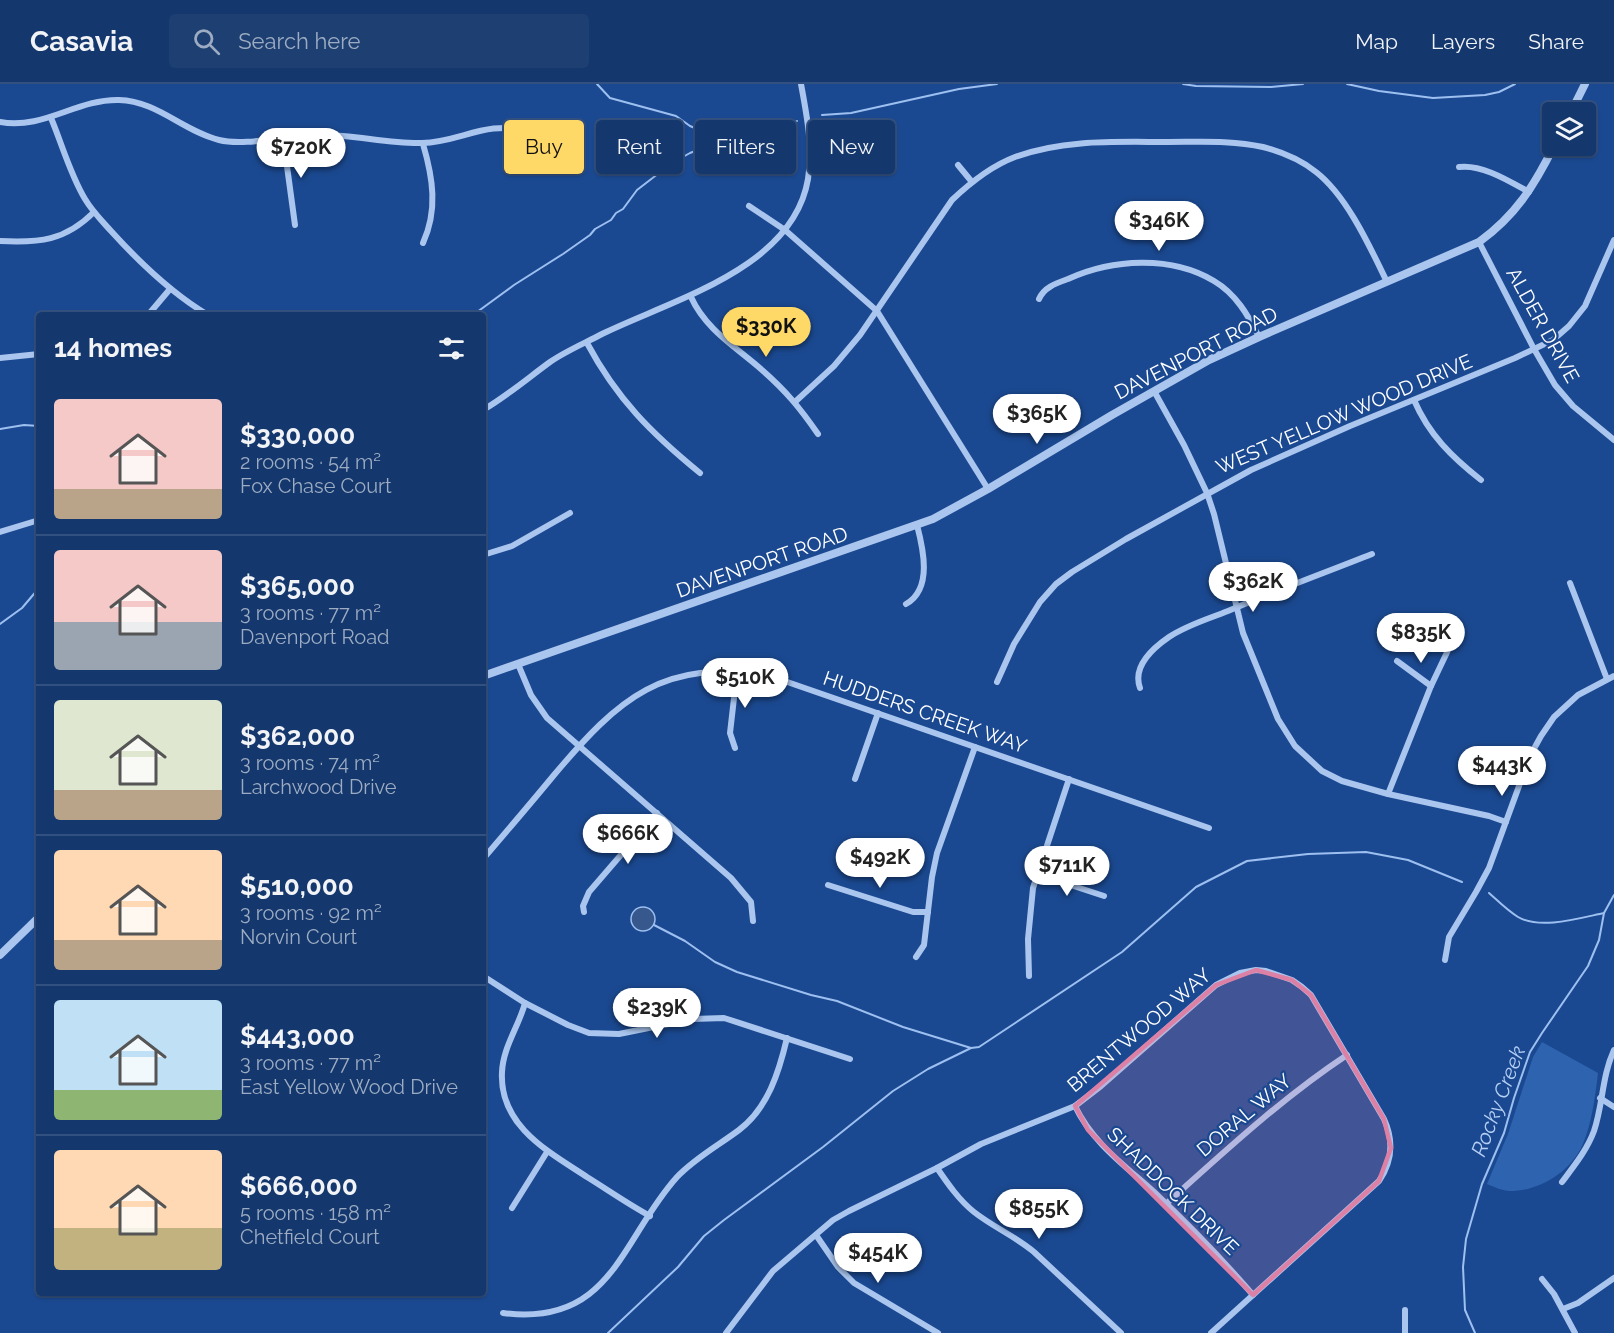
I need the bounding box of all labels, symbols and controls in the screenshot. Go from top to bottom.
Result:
search box [169,14,589,68]
text: Casavia [30,25,133,58]
icon: search [190,25,223,58]
text: Search here [238,28,360,54]
text: Map [1355,29,1398,54]
text: Layers [1431,29,1495,54]
text: Share [1528,29,1584,54]
map controls [1542,102,1596,156]
button: layers [1542,102,1596,156]
chip: Buy [504,120,584,174]
chip: Rent [596,120,683,174]
chip: Filters [695,120,796,174]
chip: New [808,120,895,174]
pin: $720K [259,128,343,179]
text: $720K [271,135,331,159]
pin: $346K [1117,201,1201,252]
text: $346K [1129,208,1189,232]
street label: ALDER DRIVE [1501,263,1585,387]
street label: DAVENPORT ROAD [1110,301,1282,405]
pin: $330K [724,307,808,358]
text: $330K [736,314,796,338]
icon: filters [435,332,468,365]
text: 14 homes [54,333,172,363]
street label: WEST YELLOW WOOD DRIVE [1212,349,1476,479]
pin: $365K [995,394,1079,445]
text: $365K [1007,401,1067,425]
text: $330,000 [240,420,355,450]
icon: home [102,423,174,495]
text: 2 rooms · 54 m² [240,450,381,474]
text: Fox Chase Court [240,474,392,498]
street label: DAVENPORT ROAD [673,521,851,603]
pin: $362K [1211,562,1295,613]
text: $362K [1223,569,1283,593]
text: $365,000 [240,571,355,601]
icon: home [102,574,174,646]
text: 3 rooms · 77 m² [240,601,381,625]
pin: $835K [1379,613,1463,664]
text: $835K [1391,620,1451,644]
text: Davenport Road [240,625,390,649]
pin: $510K [703,658,787,709]
text: $510K [715,665,775,689]
street label: HUDDERS CREEK WAY [820,666,1030,758]
text: $362,000 [240,721,355,751]
icon: home [102,724,174,796]
pin: $443K [1460,746,1544,797]
text: 3 rooms · 74 m² [240,751,380,775]
text: $443K [1472,753,1532,777]
text: Larchwood Drive [240,775,397,799]
pin: $666K [586,814,670,865]
text: $666K [597,821,659,845]
pin: $492K [838,838,922,889]
text: $492K [850,845,910,869]
pin: $711K [1025,846,1109,897]
text: $711K [1038,853,1096,877]
text: $510,000 [240,871,354,901]
icon: home [102,874,174,946]
text: 3 rooms · 92 m² [240,901,382,925]
text: Norvin Court [240,925,357,949]
street label: BRENTWOOD WAY [1062,963,1216,1097]
pin: $239K [615,988,699,1039]
text: $239K [627,995,687,1019]
text: $443,000 [240,1021,355,1051]
icon: home [102,1024,174,1096]
water label: Rocky Creek [1465,1042,1531,1160]
text: 3 rooms · 77 m² [240,1051,381,1075]
street label: DORAL WAY [1192,1069,1296,1161]
text: East Yellow Wood Drive [240,1075,458,1099]
street label: SHADDOCK DRIVE [1102,1122,1244,1260]
text: $666,000 [240,1171,358,1201]
icon: home [102,1174,174,1246]
pin: $855K [997,1189,1081,1240]
text: $855K [1009,1196,1069,1220]
text: 5 rooms · 158 m² [240,1201,391,1225]
text: Chetfield Court [240,1225,380,1249]
pin: $454K [836,1233,920,1284]
text: $454K [848,1240,908,1264]

